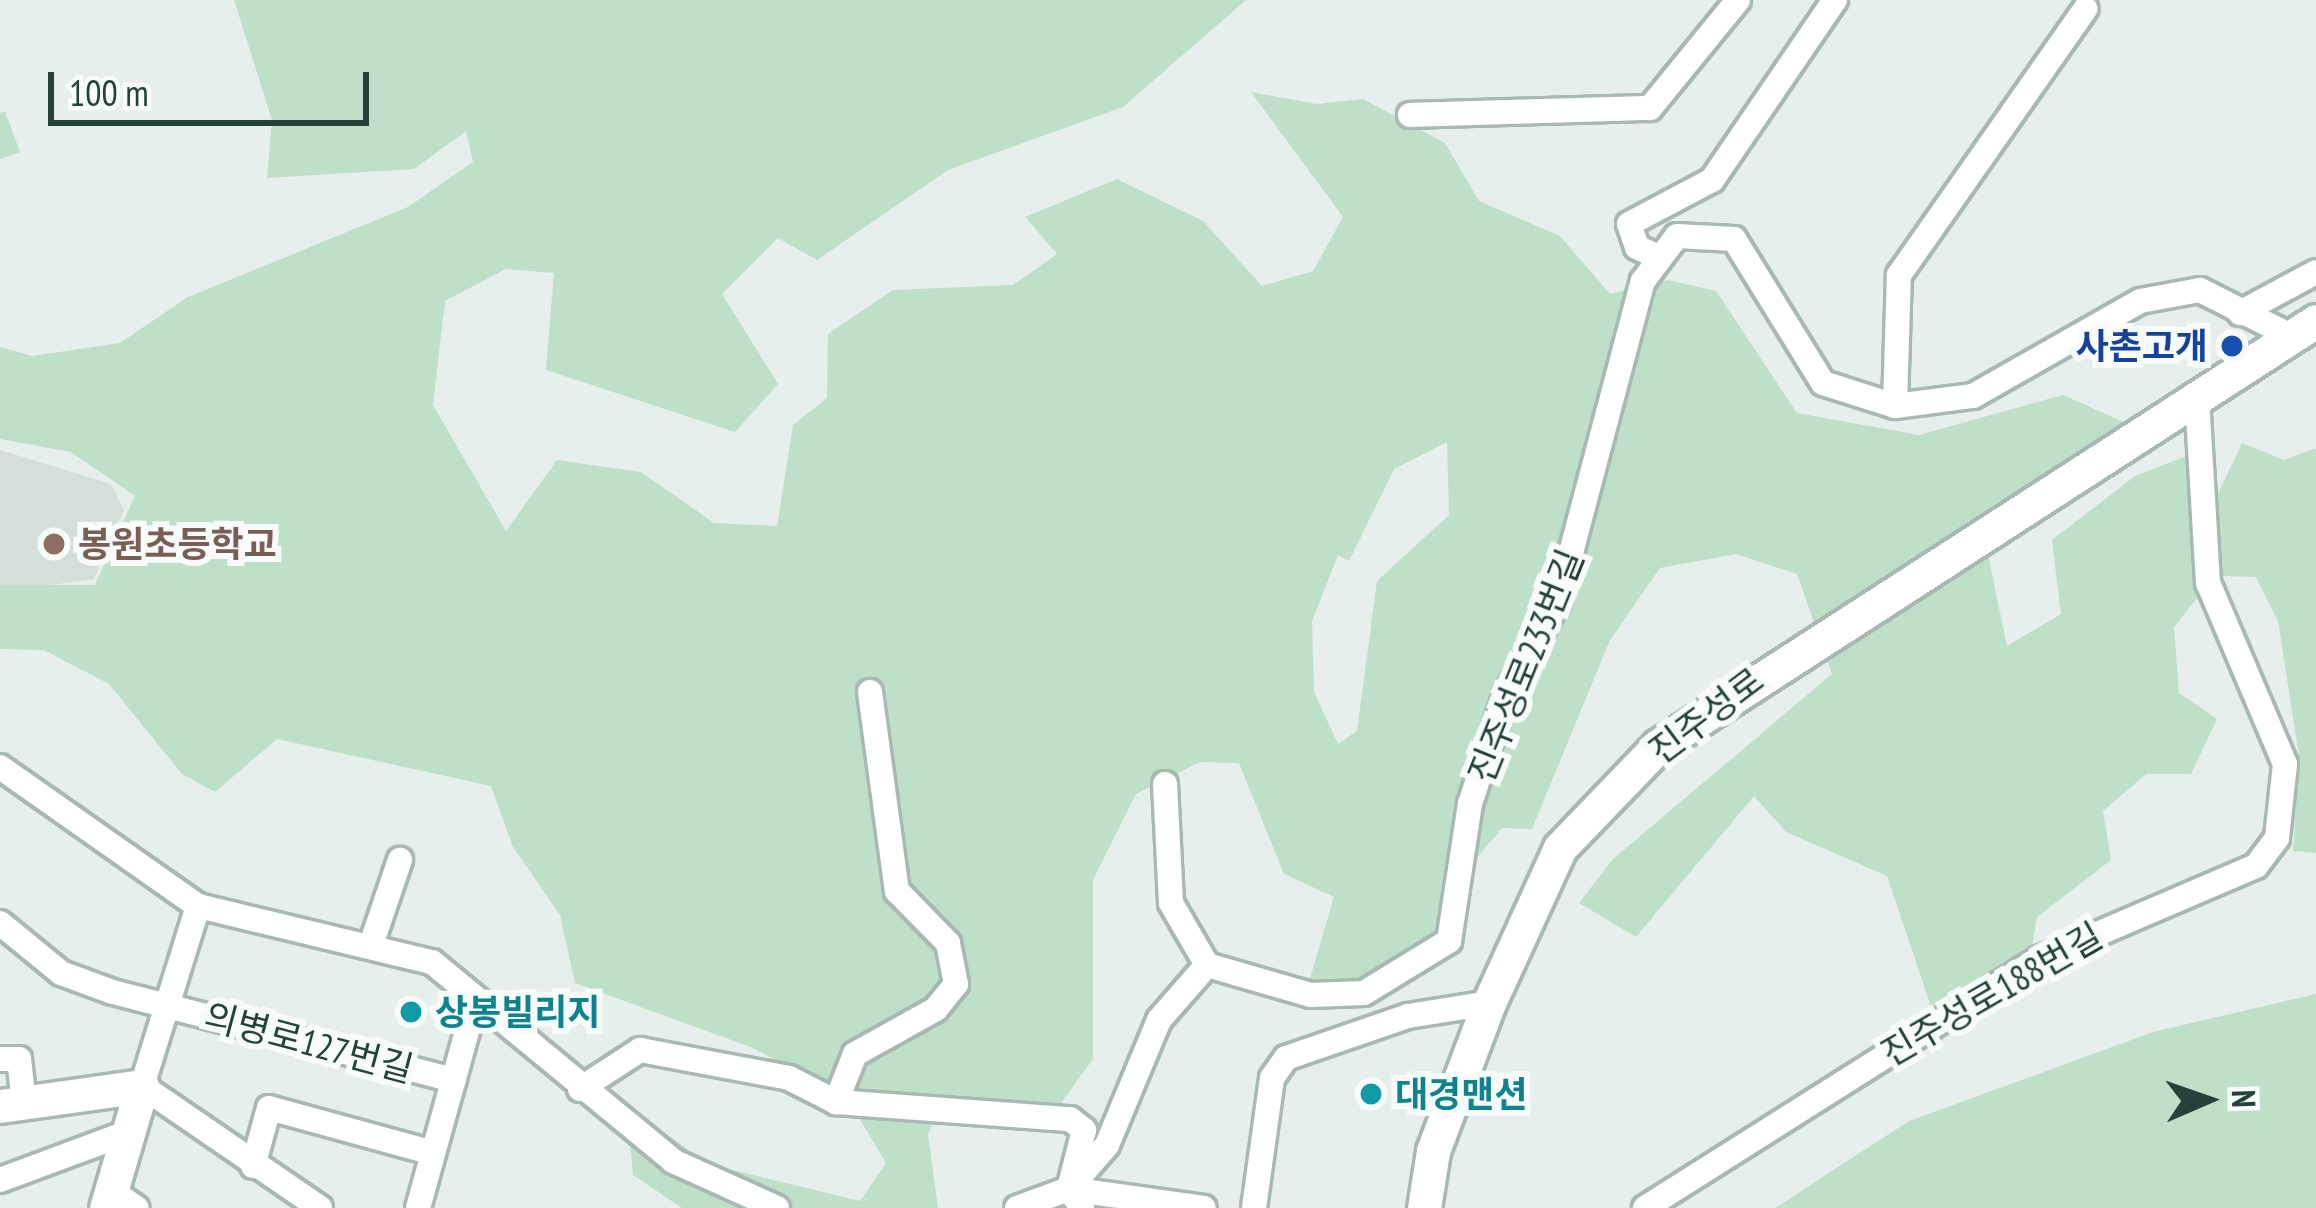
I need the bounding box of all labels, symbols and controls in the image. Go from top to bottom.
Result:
scale bar [54,48,375,122]
text: 100 m [69,69,149,116]
place label: 사촌고개 [2076,324,2208,368]
marker: 사촌고개 [2219,333,2245,359]
place label: 봉원초등학교 [78,522,277,566]
marker: 봉원초등학교 [41,531,67,557]
street label: 진주성로233번길 [1459,543,1591,789]
street label: 진주성로 [1640,658,1772,772]
street label: 진주성로188번길 [1873,913,2109,1075]
place label: 상봉빌리지 [435,990,601,1034]
street label: 의병로127번길 [200,993,418,1091]
marker: 상봉빌리지 [398,999,424,1025]
north arrow [2148,1040,2268,1160]
place label: 대경맨션 [1395,1072,1527,1116]
marker: 대경맨션 [1358,1081,1384,1107]
text: N [2223,1089,2266,1108]

